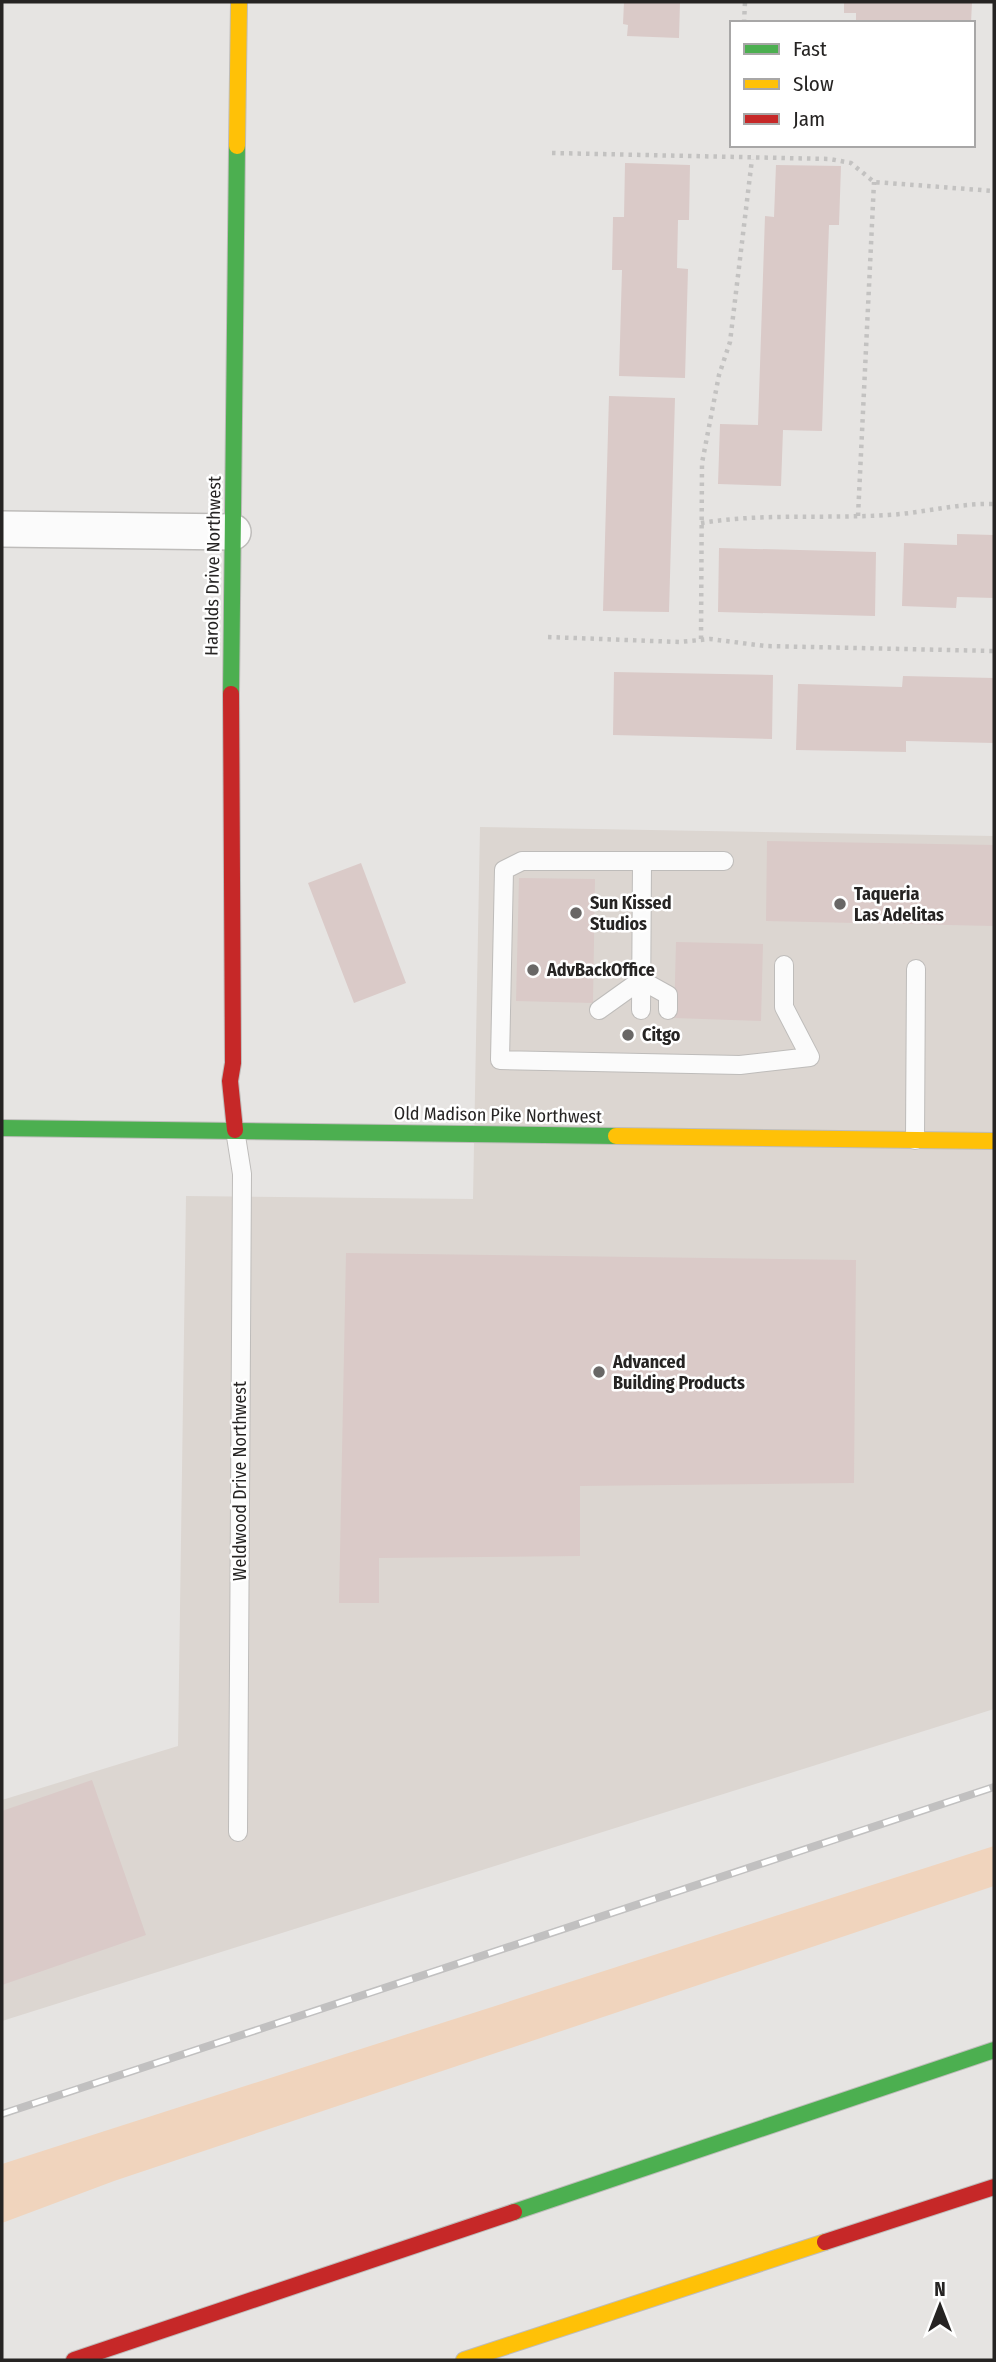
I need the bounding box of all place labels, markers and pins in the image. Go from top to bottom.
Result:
place label: Taqueria Las Adelitas [854,883,944,926]
place label: Sun Kissed Studios [590,892,672,935]
marker: Taqueria Las Adelitas [832,896,848,912]
marker: Sun Kissed Studios [568,905,584,921]
place label: AdvBackOffice [546,959,655,981]
marker: AdvBackOffice [525,962,541,978]
place label: Citgo [642,1024,681,1046]
marker: Citgo [620,1027,636,1043]
place label: Advanced Building Products [612,1351,745,1394]
marker: Advanced Building Products [591,1364,607,1380]

